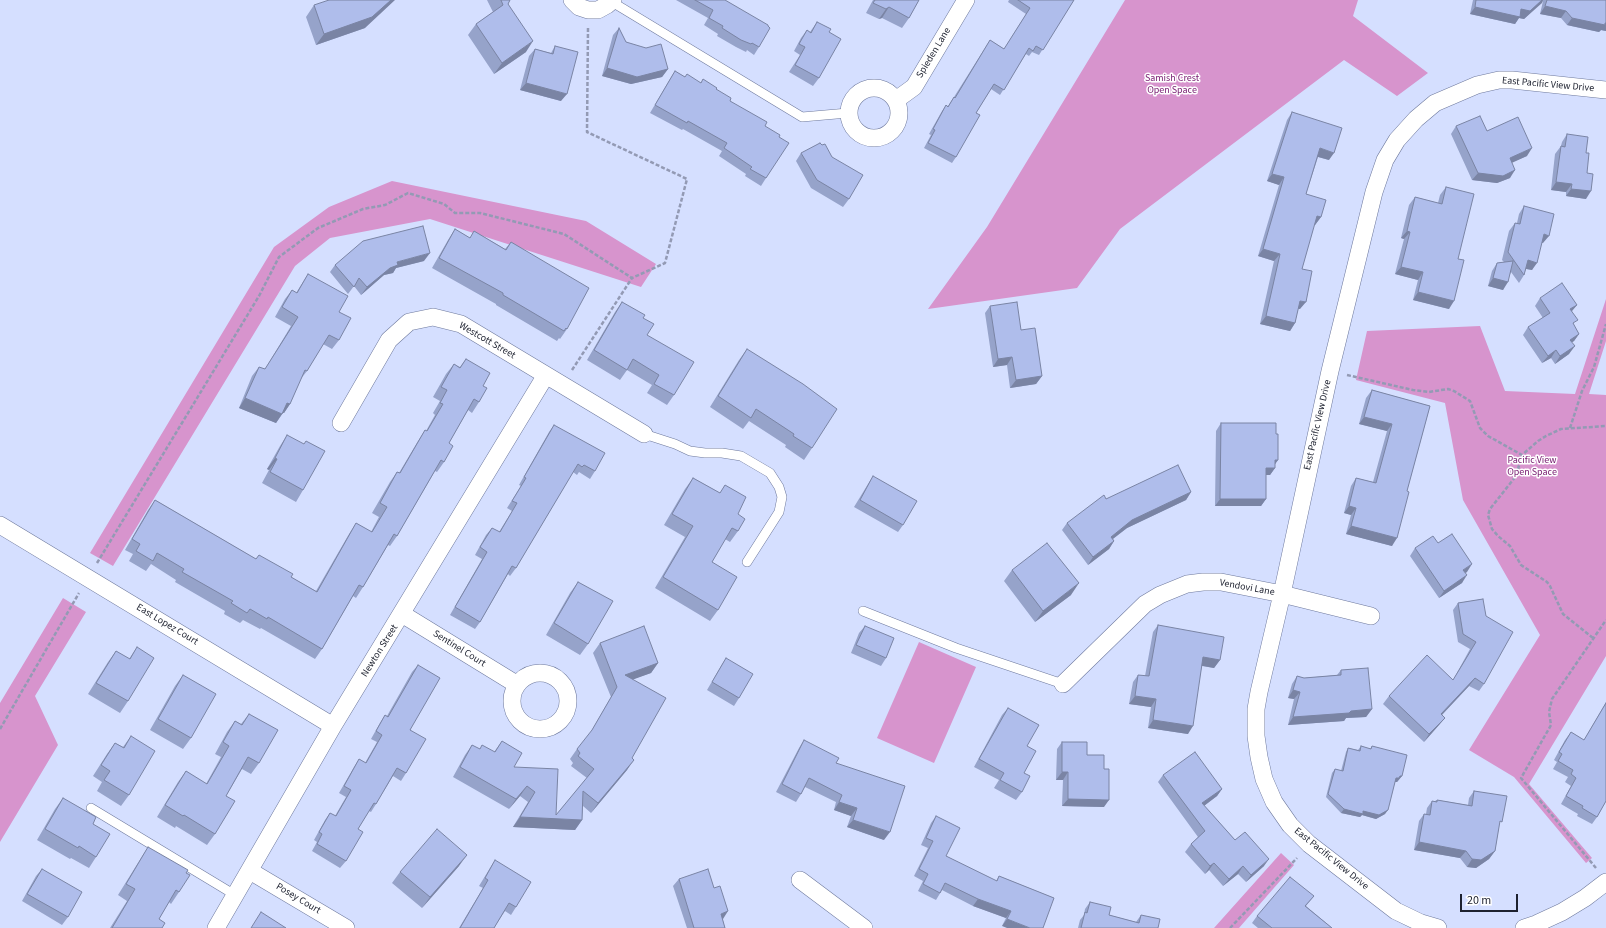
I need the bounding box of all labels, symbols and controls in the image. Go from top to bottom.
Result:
street label: Spieden Lane [914,26,954,80]
park label: Samish Crest Open Space [1145,73,1199,96]
street label: East Pacific View Drive [1501,75,1595,95]
street label: Westcott Street [457,320,517,362]
street label: East Pacific View Drive [1302,379,1334,471]
park label: Pacific View Open Space [1507,455,1557,478]
street label: Vendovi Lane [1218,577,1276,599]
street label: East Lopez Court [134,602,200,648]
street label: Newton Street [359,622,401,680]
street label: Sentinel Court [430,628,488,670]
street label: East Pacific View Drive [1291,825,1371,893]
street label: Posey Court [273,881,323,917]
scale bar [1462,886,1520,912]
text: 20 m [1467,892,1491,909]

